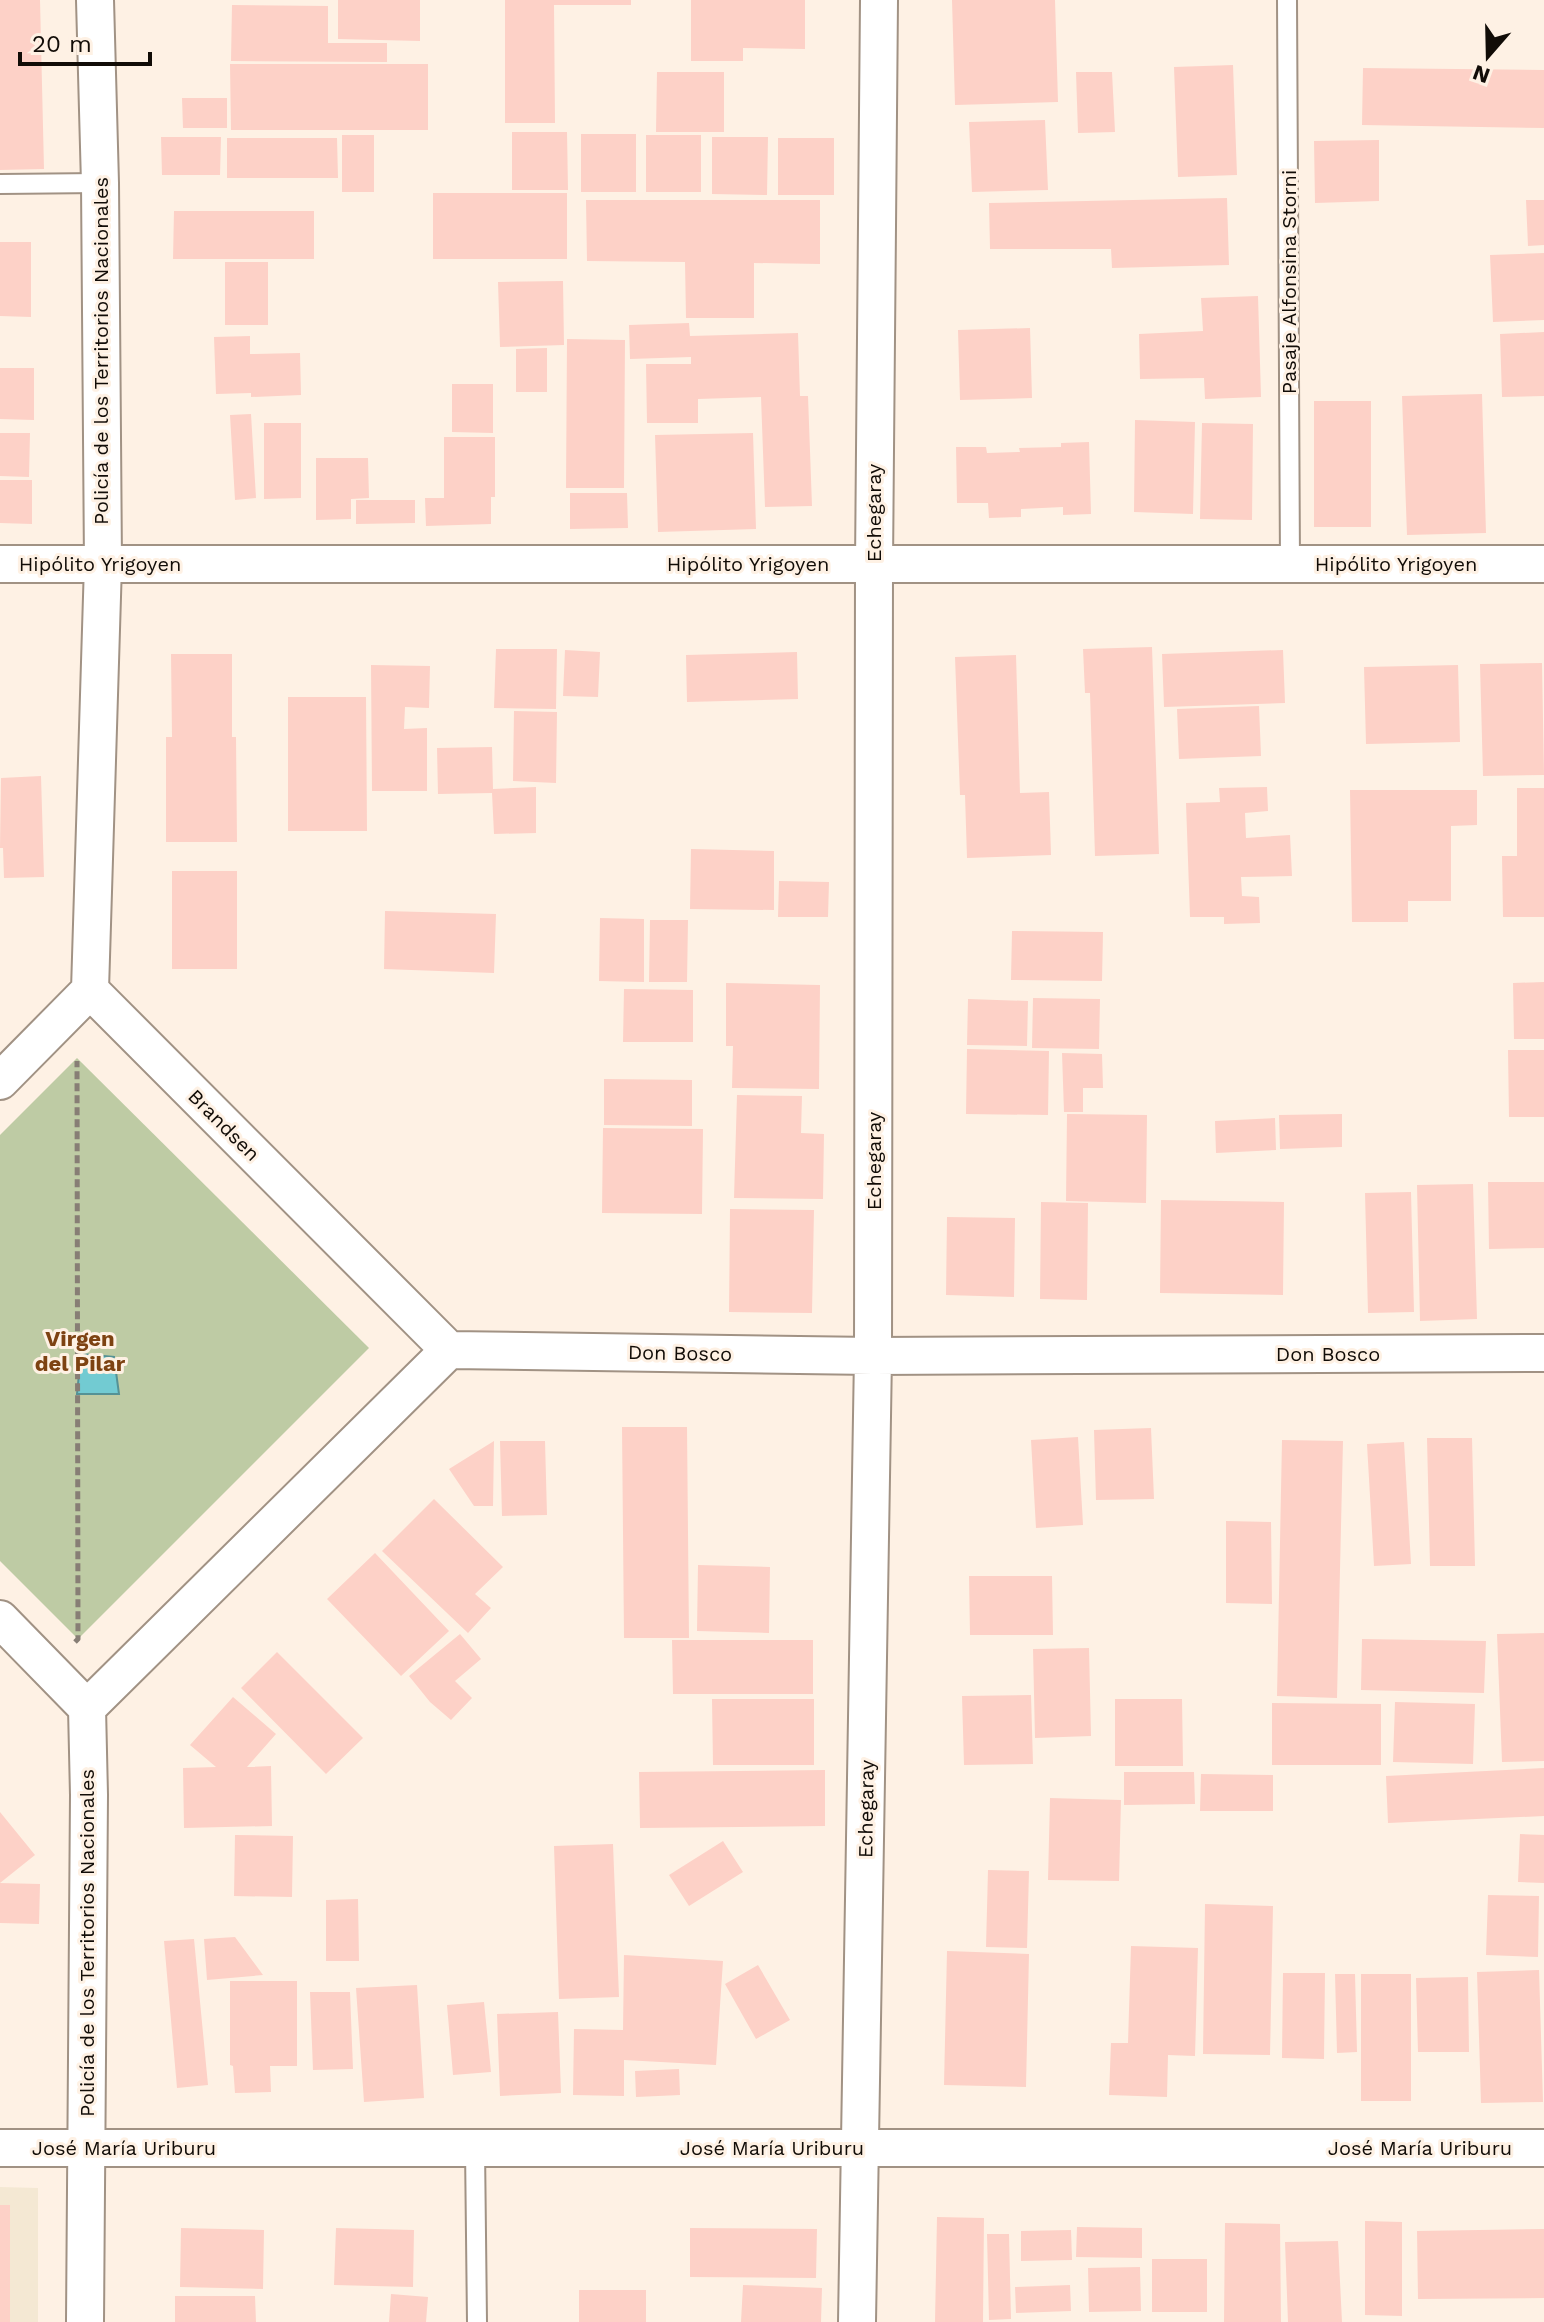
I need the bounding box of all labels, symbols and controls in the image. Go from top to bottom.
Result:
scale bar [20,16,150,66]
north arrow [1448,16,1528,96]
text: 20 m [32,30,92,58]
text: N [1469,60,1493,89]
street label: Pasaje Alfonsina Storni [1277,170,1301,394]
street label: Policía de los Territorios Nacionales [89,177,113,525]
street label: Echegaray [862,463,886,562]
street label: Hipólito Yrigoyen [19,552,181,576]
street label: Hipólito Yrigoyen [667,552,829,576]
street label: Hipólito Yrigoyen [1315,552,1477,576]
street label: Brandsen [183,1084,265,1166]
street label: Echegaray [862,1111,886,1210]
district label: Virgen del Pilar [35,1326,126,1376]
street label: Don Bosco [628,1340,732,1366]
street label: Don Bosco [1276,1342,1380,1366]
street label: Echegaray [853,1759,879,1858]
street label: Policía de los Territorios Nacionales [75,1769,99,2117]
street label: José María Uriburu [32,2136,216,2160]
street label: José María Uriburu [680,2136,864,2160]
street label: José María Uriburu [1328,2136,1512,2160]

